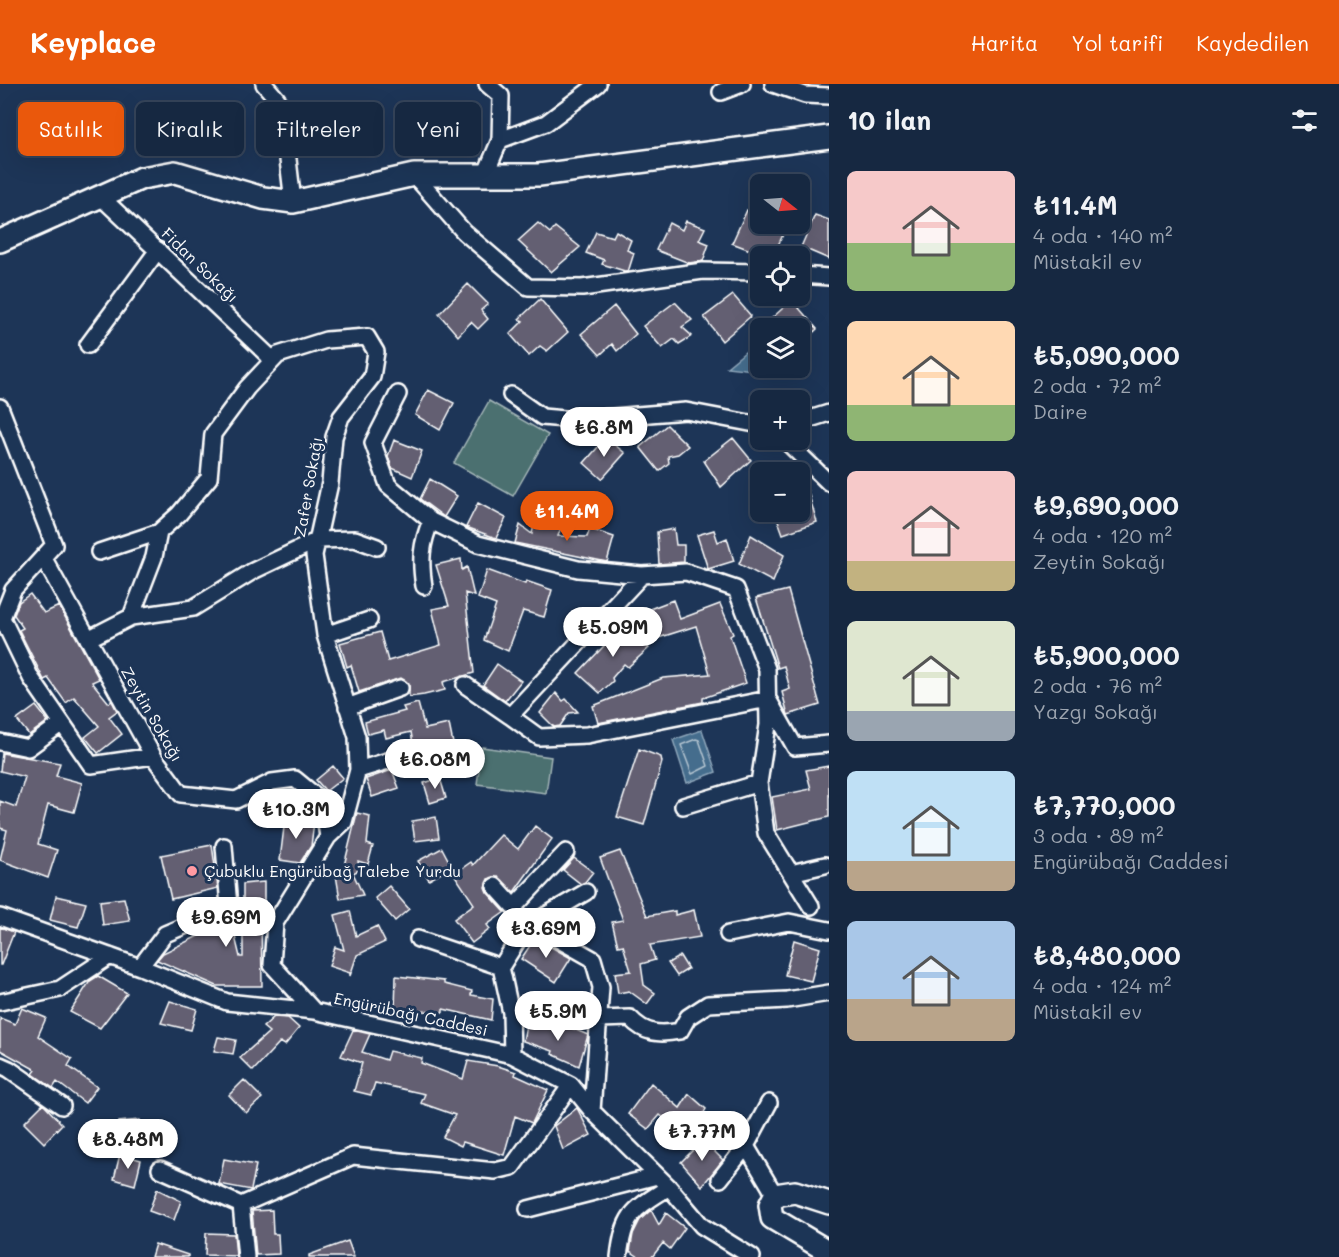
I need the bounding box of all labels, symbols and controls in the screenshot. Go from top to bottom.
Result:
text: Keyplace [30,24,156,60]
text: Harita [971,29,1038,56]
text: Yol tarifi [1071,29,1163,56]
text: Kaydedilen [1196,29,1309,56]
chip: Satılık [18,102,124,156]
chip: Kiralık [136,102,244,156]
chip: Filtreler [256,102,383,156]
chip: Yeni [395,102,481,156]
text: 10 ilan [847,103,931,137]
icon: filters [1288,104,1321,137]
north arrow [750,174,810,234]
map controls [750,174,810,522]
text: ₺11.4M [1033,188,1118,222]
icon: home [895,195,967,267]
text: 4 oda · 140 m² [1033,222,1173,248]
street label: Fidan Sokağı [157,223,243,307]
button: locate [750,246,810,306]
text: Müstakil ev [1033,248,1142,274]
button: layers [750,318,810,378]
text: ₺5,090,000 [1033,338,1180,372]
icon: home [895,345,967,417]
text: 2 oda · 72 m² [1033,372,1161,398]
button: + [750,390,810,450]
text: Daire [1033,398,1088,424]
pin: ₺6.8M [562,407,646,458]
text: ₺6.8M [574,413,634,439]
street label: Zafer Sokağı [288,435,327,539]
button: − [750,462,810,522]
text: ₺9,690,000 [1033,488,1179,522]
pin: ₺11.4M [518,491,616,542]
icon: home [895,495,967,567]
text: ₺11.4M [534,497,600,523]
text: 4 oda · 120 m² [1033,522,1172,548]
text: Zeytin Sokağı [1033,548,1166,574]
pin: ₺5.09M [564,607,662,658]
text: ₺5.09M [577,613,649,639]
text: ₺5,900,000 [1033,638,1180,672]
icon: home [895,645,967,717]
street label: Zeytin Sokağı [117,663,188,765]
text: 2 oda · 76 m² [1033,672,1162,698]
text: Yazgı Sokağı [1033,698,1158,724]
pin: ₺6.08M [386,739,484,790]
text: ₺6.08M [399,745,471,771]
text: ₺7,770,000 [1033,788,1176,822]
pin: ₺10.3M [247,789,345,840]
text: ₺10.3M [262,795,330,821]
icon: home [895,795,967,867]
text: 3 oda · 89 m² [1033,822,1163,848]
text: Engürübağı Caddesi [1033,848,1229,874]
place label: Çubuklu Engürübağ Talebe Yurdu [204,860,461,881]
marker: Çubuklu Engürübağ Talebe Yurdu [185,864,199,878]
pin: ₺9.69M [177,897,275,948]
text: ₺9.69M [191,903,261,929]
pin: ₺3.69M [497,908,595,959]
text: ₺3.69M [511,914,581,940]
text: ₺8,480,000 [1033,938,1181,972]
icon: home [895,945,967,1017]
text: 4 oda · 124 m² [1033,972,1171,998]
street label: Engürübağı Caddesi [332,987,490,1040]
pin: ₺5.9M [516,991,600,1042]
text: ₺5.9M [529,997,587,1023]
text: Müstakil ev [1033,998,1142,1024]
pin: ₺7.77M [653,1111,751,1162]
text: ₺7.77M [668,1117,736,1143]
pin: ₺8.48M [79,1119,177,1170]
text: ₺8.48M [92,1125,164,1151]

